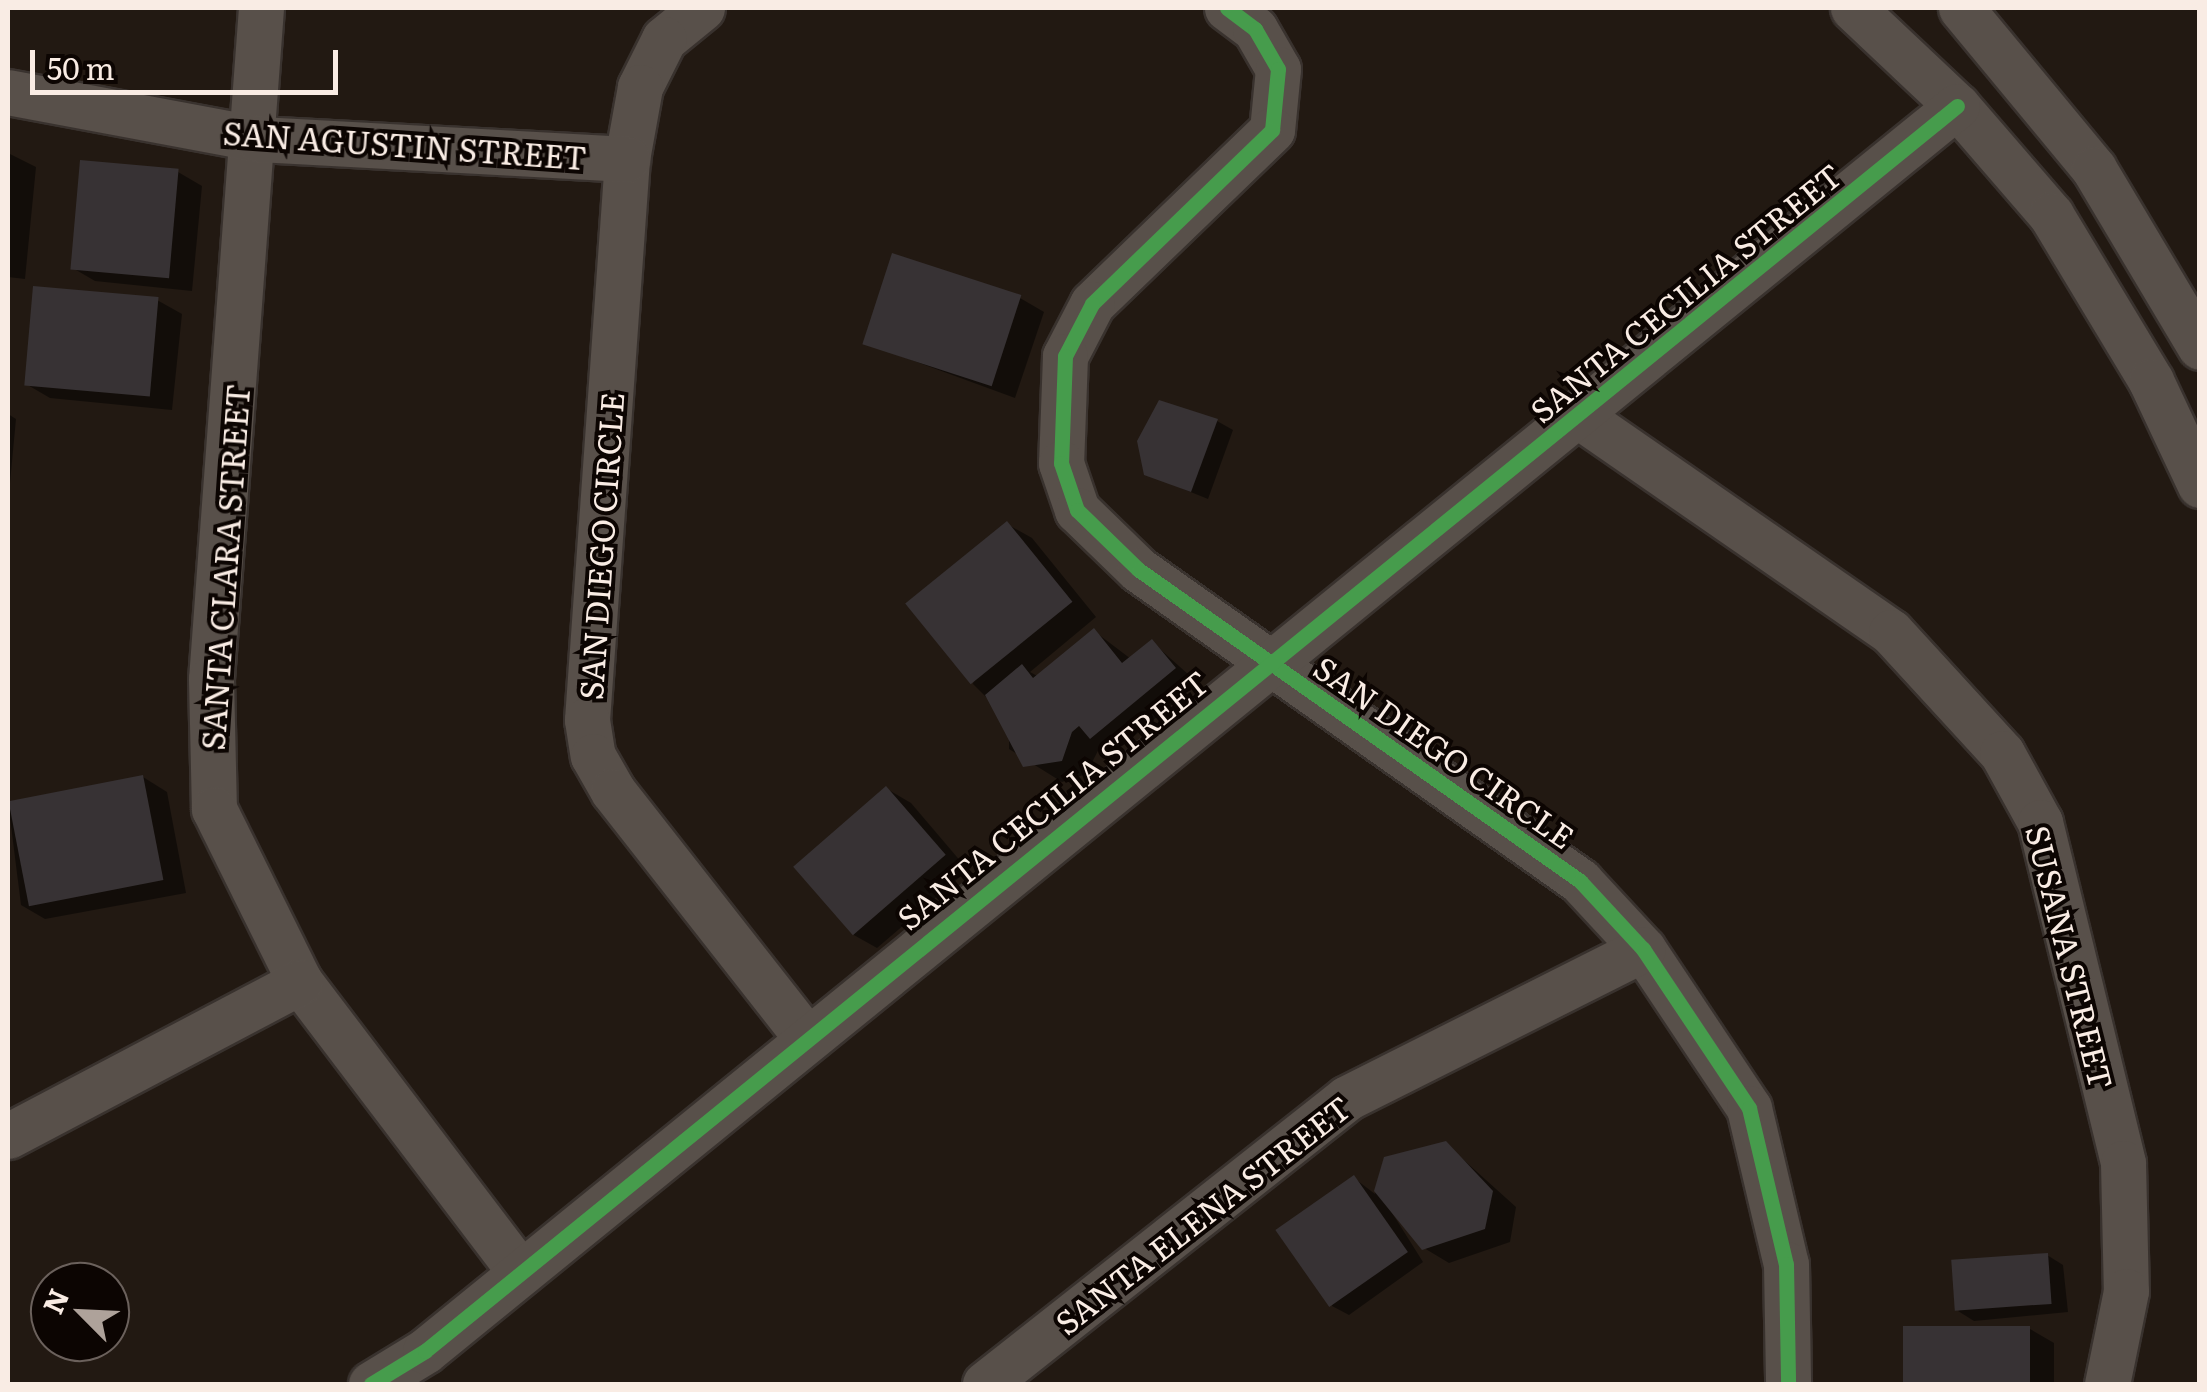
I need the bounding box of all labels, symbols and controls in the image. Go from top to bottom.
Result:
scale bar [35,30,342,92]
text: 50 m [47,45,115,89]
street label: SAN AGUSTIN STREET [222,112,588,176]
street label: SANTA CECILIA STREET [1522,155,1848,429]
street label: SANTA CLARA STREET [192,383,256,751]
street label: SAN DIEGO CIRCLE [570,391,630,701]
street label: SAN DIEGO CIRCLE [1308,647,1582,855]
street label: SANTA CECILIA STREET [889,662,1215,936]
street label: SUSANA STREET [2020,821,2122,1093]
street label: SANTA ELENA STREET [1047,1087,1357,1341]
north arrow [30,1262,130,1362]
text: N [30,1281,78,1320]

